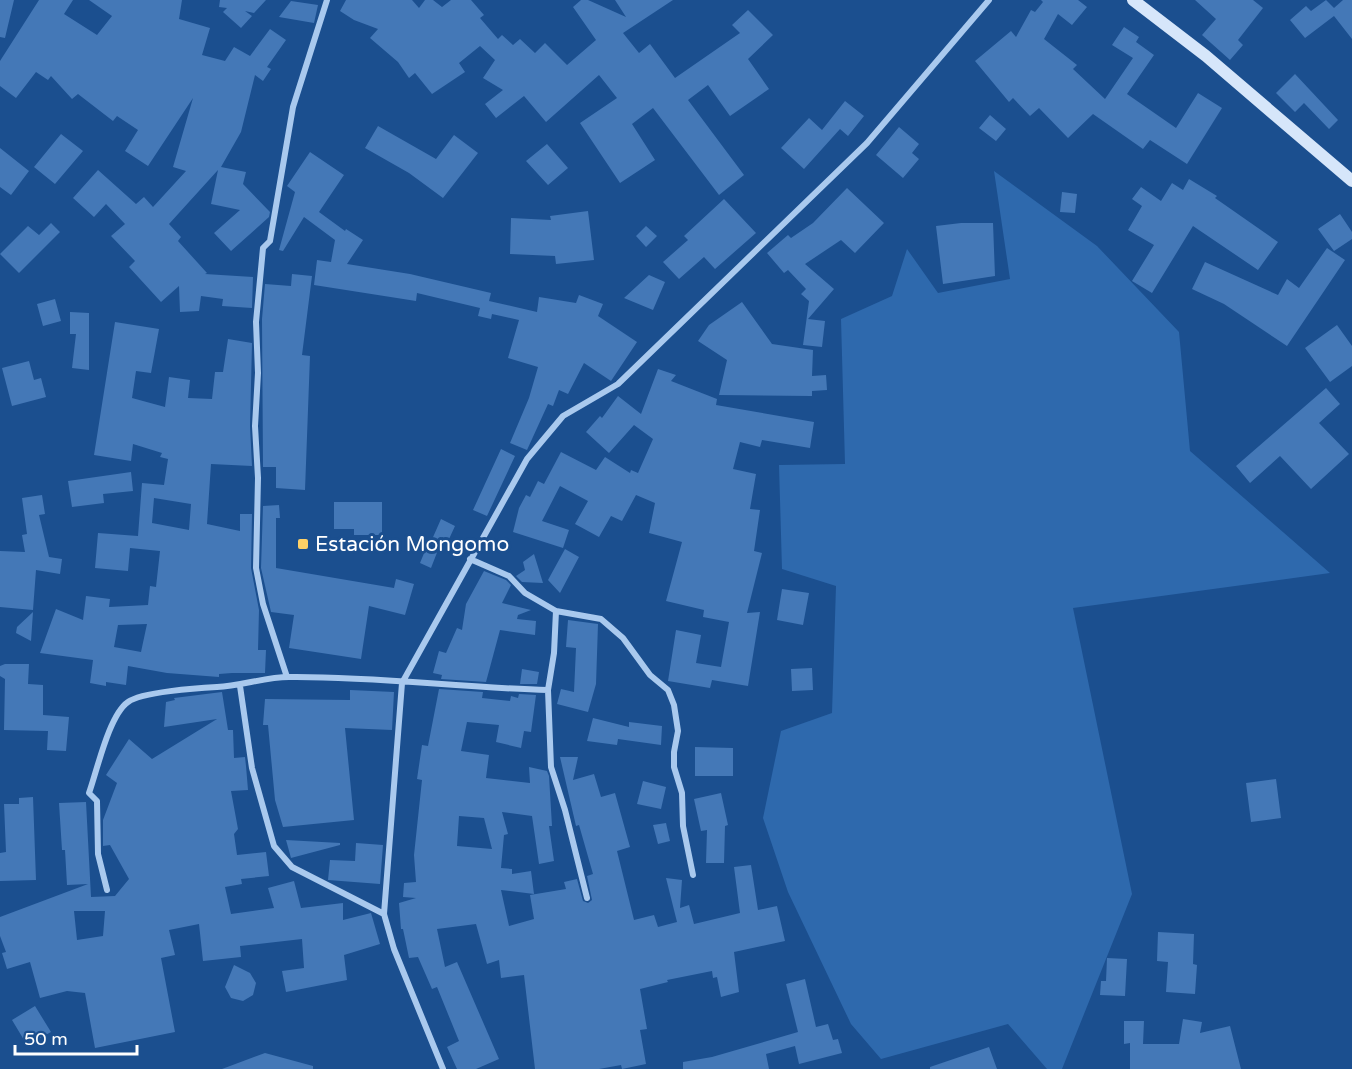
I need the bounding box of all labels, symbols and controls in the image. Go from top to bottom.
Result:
place label: Estación Mongomo [315,532,509,557]
marker: Estación Mongomo [296,537,310,551]
scale bar [15,1018,136,1056]
text: 50 m [24,1028,68,1050]

